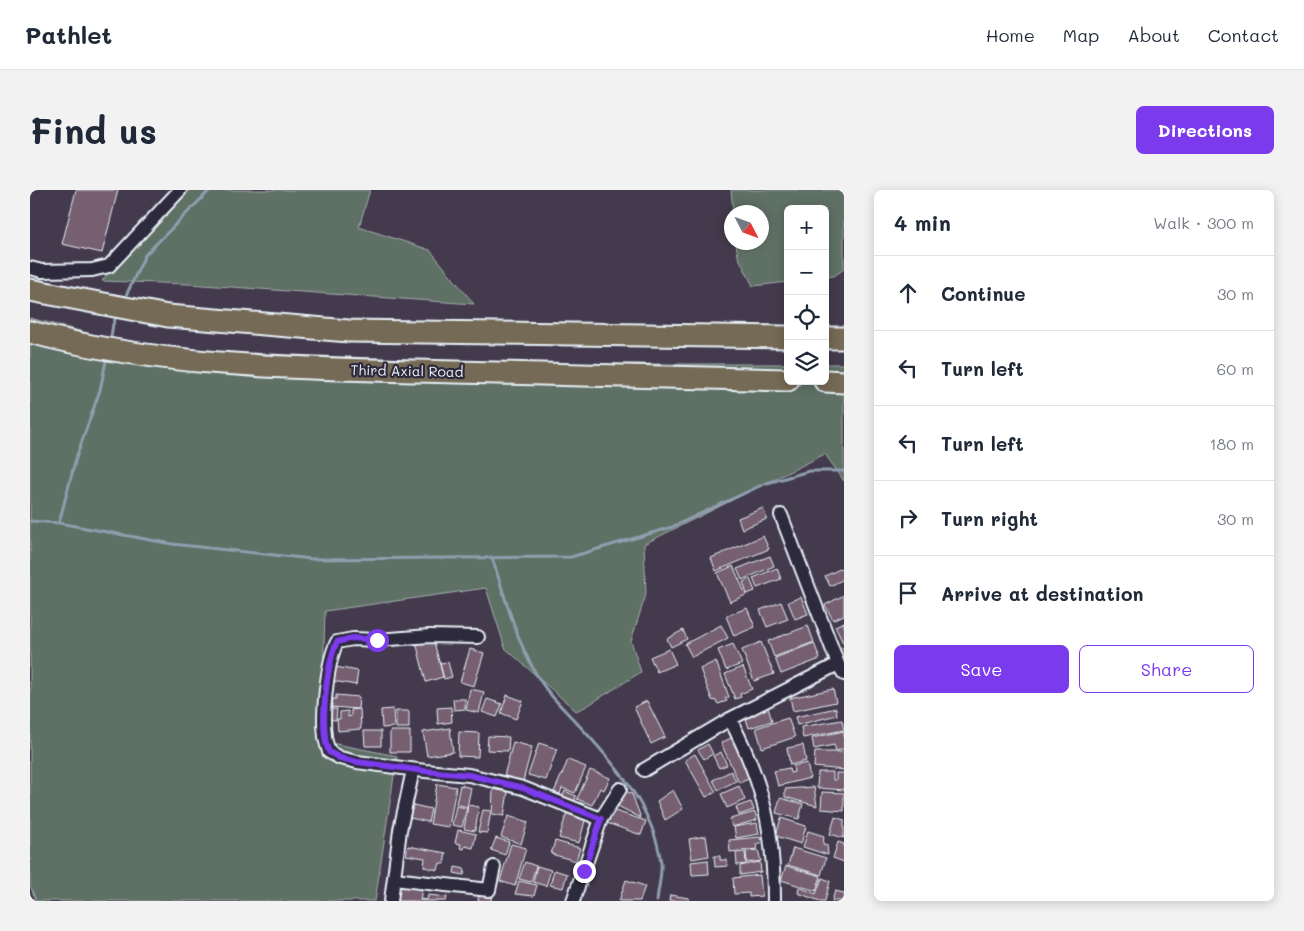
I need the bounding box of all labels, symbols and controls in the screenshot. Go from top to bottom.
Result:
text: Pathlet [25,19,112,50]
text: Home [986,23,1035,47]
text: Map [1063,23,1099,47]
text: About [1127,23,1180,47]
text: Contact [1208,23,1279,47]
button: Directions [1136,106,1274,154]
text: Find us [30,107,157,153]
north arrow [724,205,769,250]
map controls [784,205,829,385]
button: + [784,205,829,250]
text: 4 min [894,209,951,236]
text: Walk · 300 m [1153,212,1254,233]
button: − [784,250,829,295]
icon: ahead [894,279,922,307]
text: Continue [941,281,1026,306]
text: 30 m [1217,283,1254,304]
button: locate [784,295,829,340]
button: layers [784,340,829,385]
icon: left [894,354,922,382]
text: Turn left [941,356,1024,381]
text: 60 m [1217,358,1254,379]
street label: Third Axial Road [350,360,464,381]
icon: left [894,429,922,457]
text: Turn left [941,431,1024,456]
text: 180 m [1209,433,1254,454]
icon: right [894,504,922,532]
text: Turn right [941,506,1038,531]
text: 30 m [1217,508,1254,529]
icon: arrive [894,579,922,607]
text: Arrive at destination [941,581,1144,606]
route start [366,629,389,652]
button: Save [894,645,1069,693]
button: Share [1079,645,1254,693]
route end [573,860,596,883]

